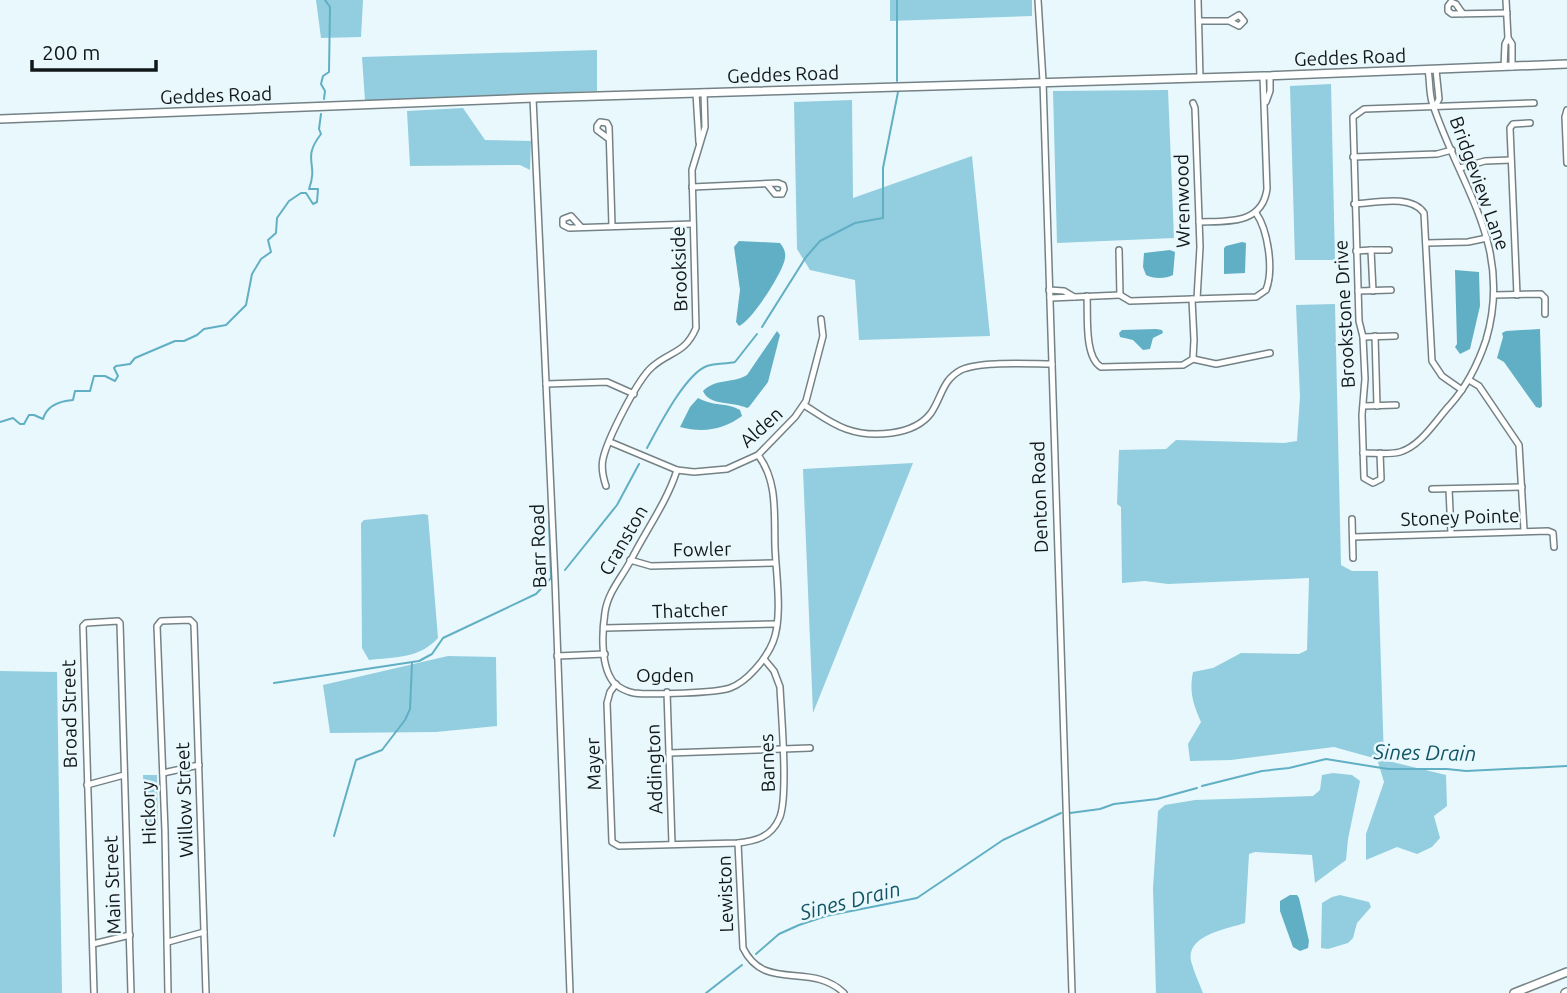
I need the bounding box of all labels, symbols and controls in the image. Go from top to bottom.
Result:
scale bar [32,28,156,72]
text: 200 m [42,40,100,64]
street label: Geddes Road [1294,44,1406,70]
street label: Geddes Road [727,61,839,87]
street label: Geddes Road [160,82,272,108]
street label: Bridgeview Lane [1446,113,1514,253]
street label: Wrenwood [1170,154,1194,248]
street label: Brookside [667,226,691,312]
street label: Brookstone Drive [1329,239,1359,389]
street label: Alden [735,402,787,452]
street label: Denton Road [1026,441,1052,553]
street label: Cranston [594,501,652,579]
street label: Barr Road [526,503,550,589]
street label: Stoney Pointe [1400,504,1520,530]
street label: Fowler [673,537,731,561]
street label: Thatcher [652,598,728,622]
street label: Broad Street [57,659,81,769]
street label: Ogden [636,664,694,686]
street label: Addington [641,723,667,815]
street label: Barnes [755,733,779,793]
street label: Mayer [581,737,605,791]
water label: Sines Drain [1372,739,1477,765]
street label: Willow Street [171,741,197,858]
street label: Hickory [136,781,160,845]
street label: Main Street [99,835,125,935]
street label: Lewiston [713,855,737,933]
water label: Sines Drain [796,876,903,924]

